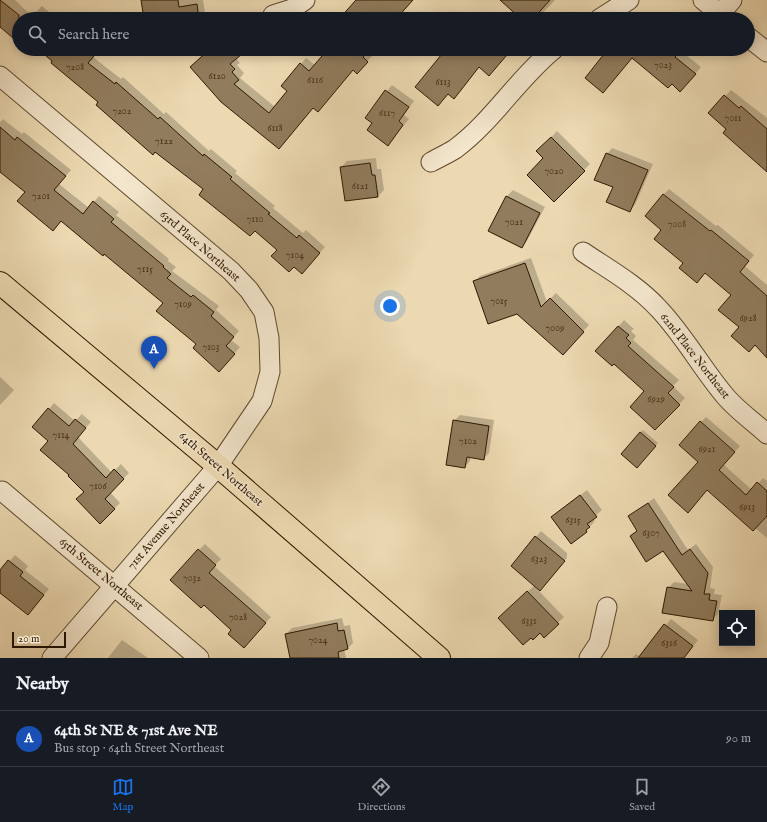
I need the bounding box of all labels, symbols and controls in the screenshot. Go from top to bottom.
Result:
search box [12,12,755,56]
icon: search [26,23,48,45]
text: Search here [58,25,129,44]
house number: 7023 [654,59,672,72]
house number: 7208 [66,61,84,74]
house number: 6120 [208,70,226,83]
house number: 6116 [307,74,324,87]
house number: 6113 [435,76,451,89]
house number: 7202 [113,105,132,118]
house number: 6117 [379,107,395,120]
house number: 7011 [725,112,742,125]
house number: 6118 [267,122,283,135]
house number: 7122 [155,135,173,148]
house number: 7020 [544,165,564,178]
house number: 6121 [352,180,368,193]
house number: 7201 [32,190,50,203]
street label: 63rd Place Northeast [157,207,243,285]
house number: 7110 [247,213,264,226]
house number: 7021 [505,216,523,229]
house number: 7008 [668,218,686,231]
house number: 7104 [286,249,304,262]
house number: 7115 [137,263,153,276]
house number: 7015 [491,295,508,308]
your location [380,296,400,316]
house number: 7109 [174,298,192,311]
street label: 62nd Place Northeast [657,310,733,402]
house number: 6928 [739,312,757,325]
house number: 7009 [546,322,564,335]
pin: A [141,336,167,369]
house number: 7103 [202,341,220,354]
house number: 6929 [647,393,665,406]
street label: 64th Street Northeast [176,428,266,510]
house number: 7114 [52,429,70,442]
house number: 7102 [459,435,477,448]
house number: 6921 [698,443,716,456]
street label: 71st Avenue Northeast [124,479,208,573]
house number: 7106 [89,480,108,493]
house number: 6913 [739,501,755,514]
house number: 6315 [565,514,581,527]
house number: 6307 [642,527,660,540]
street label: 65th Street Northeast [56,534,146,614]
house number: 6323 [531,553,547,566]
house number: 7032 [183,572,201,585]
map controls [719,610,755,646]
button: locate [719,610,755,646]
house number: 7028 [229,611,247,624]
house number: 6331 [521,615,537,628]
scale bar [12,630,66,649]
text: 20 m [18,632,39,646]
house number: 7024 [308,634,328,647]
house number: 6316 [661,637,678,650]
text: Nearby [16,674,69,695]
text: 64th St NE & 71st Ave NE [54,721,218,740]
text: A [25,730,33,747]
text: 90 m [726,730,751,747]
text: Bus stop · 64th Street Northeast [54,740,224,757]
tab: Map [112,776,134,814]
tab: Directions [358,776,405,814]
tab: Saved [629,776,655,814]

